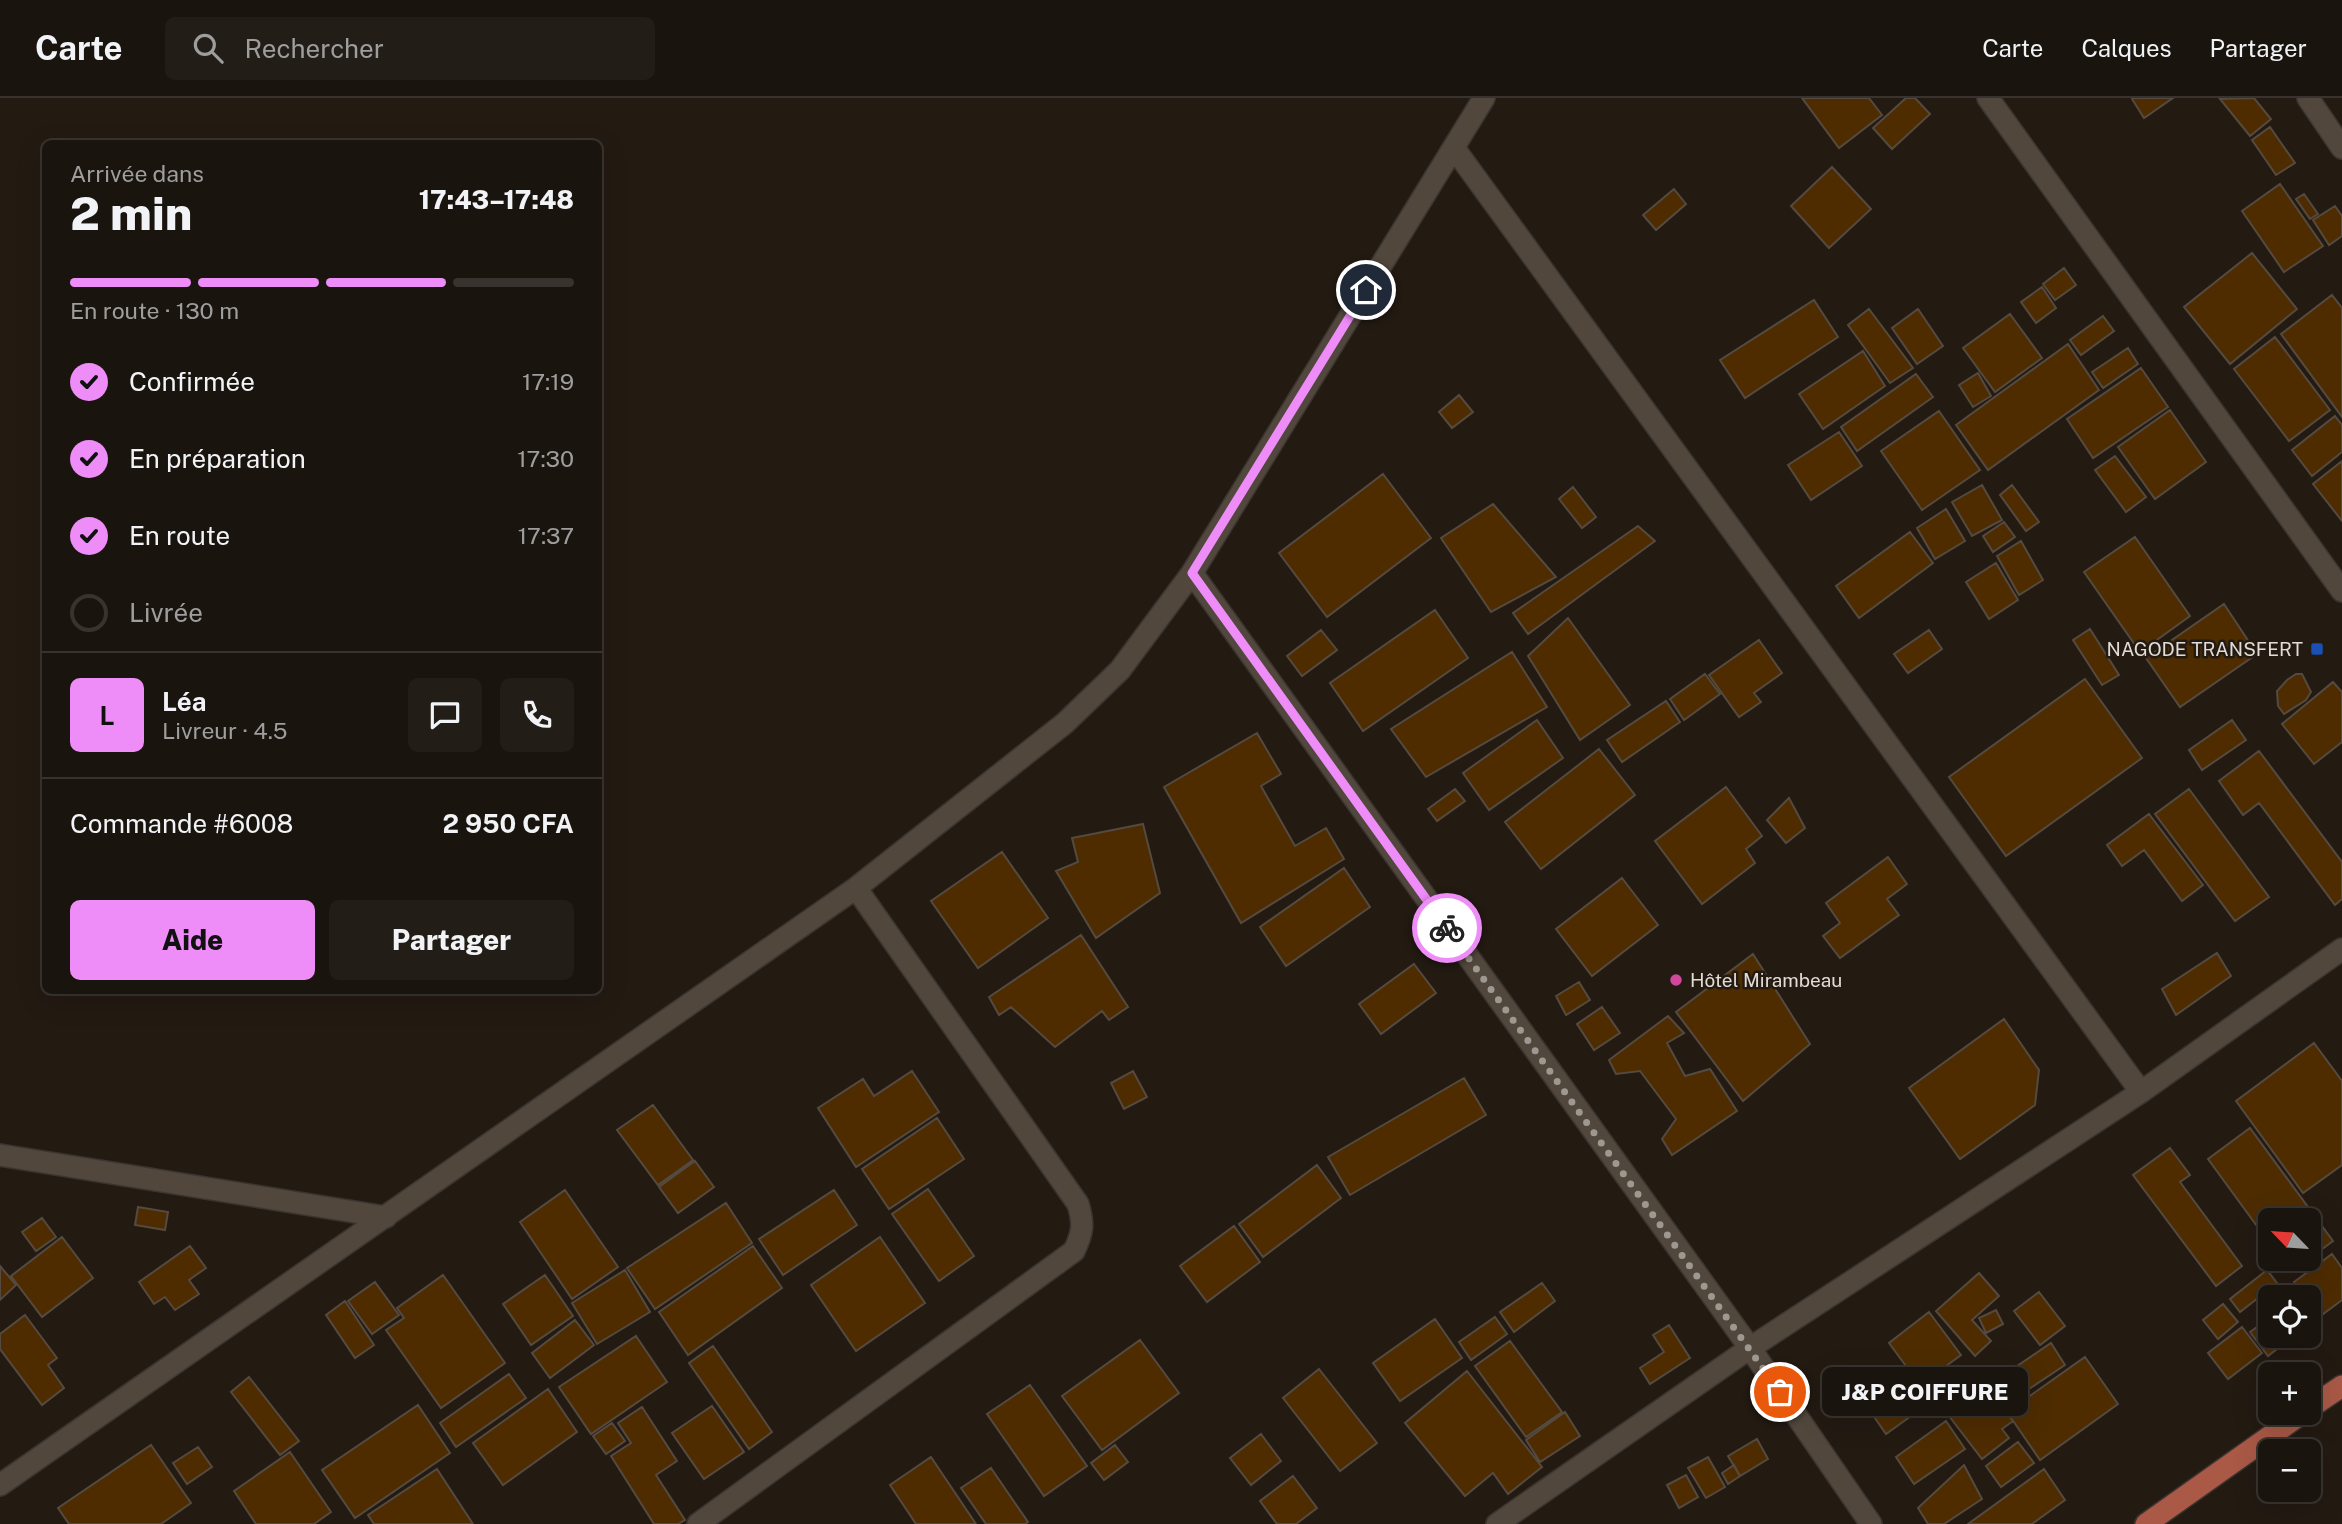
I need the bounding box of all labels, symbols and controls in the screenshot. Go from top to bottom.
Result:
search box [165,17,655,80]
text: Carte [35,29,123,67]
icon: search [189,29,227,67]
text: Rechercher [245,33,384,64]
text: Carte [1982,34,2043,62]
text: Calques [2081,34,2172,62]
text: Partager [2210,34,2307,62]
text: Arrivée dans [70,160,204,187]
text: 17:43–17:48 [419,184,574,215]
text: 2 min [70,186,192,240]
pin [1336,260,1396,320]
icon: home [1347,271,1385,309]
text: En route · 130 m [70,297,239,324]
icon: check [70,363,108,401]
text: Confirmée [129,366,255,397]
text: 17:19 [522,368,574,395]
icon: check [70,440,108,478]
text: En préparation [129,443,306,474]
text: 17:30 [517,445,574,472]
icon: check [70,517,108,555]
text: En route [129,520,230,551]
text: 17:37 [518,522,574,549]
text: Livrée [129,597,203,628]
place label: NAGODE TRANSFERT [2107,638,2303,660]
marker: NAGODE TRANSFERT [2309,641,2325,657]
button: chat [408,678,482,752]
button: phone [500,678,574,752]
text: Léa [162,686,206,717]
text: L [99,700,115,731]
text: Livreur · 4.5 [162,717,288,744]
text: Commande #6008 [70,808,293,839]
text: 2 950 CFA [443,808,574,839]
courier [1412,893,1482,963]
button: Aide [70,900,315,980]
button: Partager [329,900,574,980]
icon: bike [1428,909,1466,947]
place label: Hôtel Mirambeau [1690,969,1842,991]
marker: Hôtel Mirambeau [1668,972,1684,988]
north arrow [2258,1208,2320,1270]
map controls [2258,1208,2321,1502]
button: locate [2258,1285,2321,1348]
pin [1750,1362,1810,1422]
button: + [2258,1362,2321,1425]
callout: J&P COIFFURE [1822,1368,2028,1416]
icon: bag [1761,1373,1799,1411]
text: J&P COIFFURE [1842,1378,2008,1405]
button: − [2258,1439,2321,1502]

